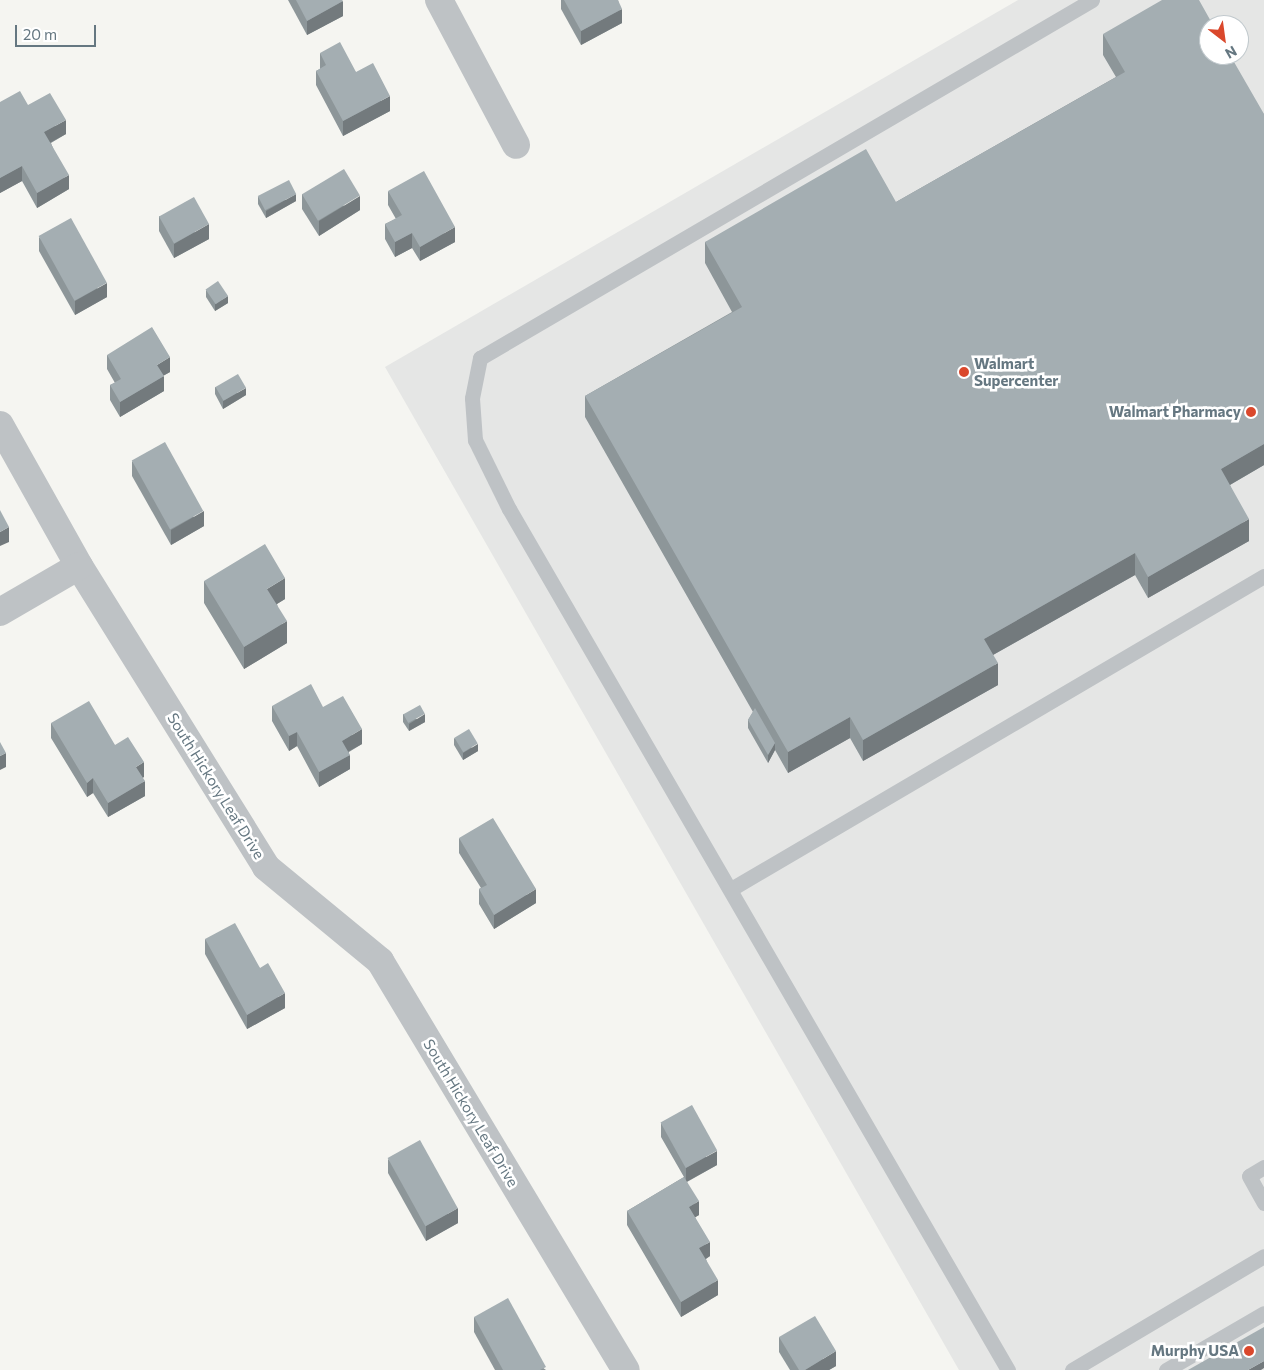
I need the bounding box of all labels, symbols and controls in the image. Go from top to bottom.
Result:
scale bar [18,15,99,47]
north arrow [1199,15,1249,65]
text: 20 m [23,25,57,43]
text: N [1222,43,1240,63]
place label: Walmart Supercenter [974,354,1059,389]
marker: Walmart Supercenter [958,366,970,378]
place label: Walmart Pharmacy [1109,403,1241,421]
marker: Walmart Pharmacy [1245,406,1257,418]
street label: South Hickory Leaf Drive [164,710,268,862]
street label: South Hickory Leaf Drive [420,1036,522,1190]
place label: Murphy USA [1151,1342,1239,1360]
marker: Murphy USA [1243,1345,1255,1357]

